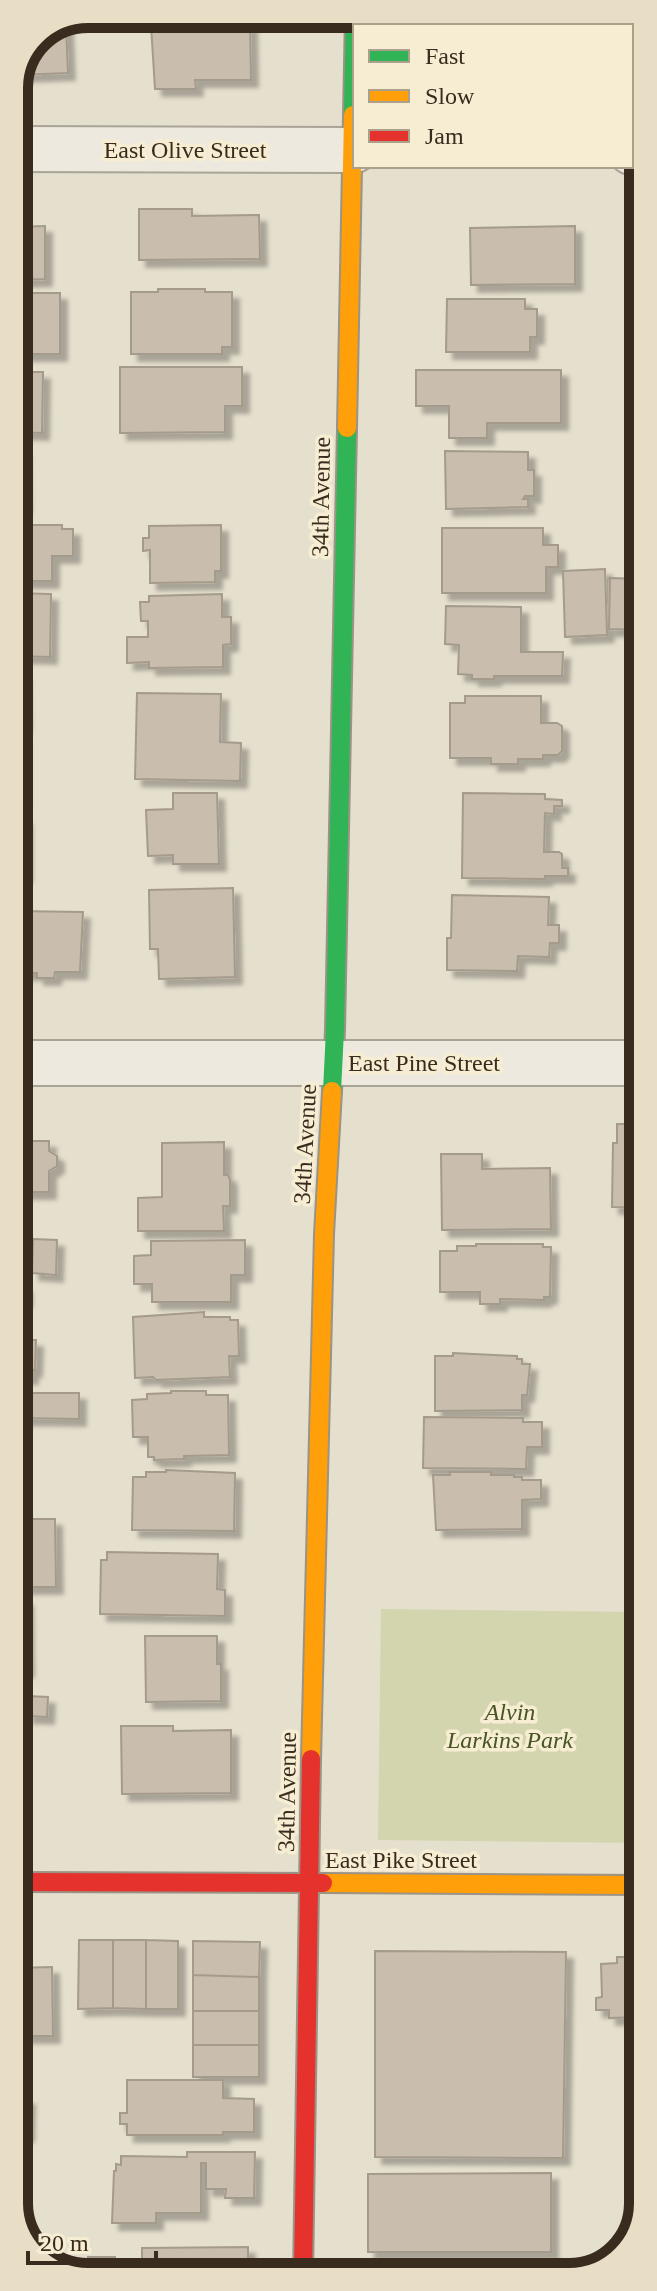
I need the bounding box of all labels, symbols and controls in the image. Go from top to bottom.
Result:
legend [353,24,633,168]
text: Fast [425,43,465,69]
text: Slow [425,83,475,109]
text: Jam [425,123,464,149]
street label: East Olive Street [104,137,267,163]
street label: 34th Avenue [307,437,335,557]
street label: East Pine Street [348,1050,500,1076]
street label: 34th Avenue [289,1083,321,1205]
park label: Alvin Larkins Park [446,1699,573,1753]
street label: 34th Avenue [273,1732,301,1852]
street label: East Pike Street [325,1847,477,1873]
scale bar [28,2215,156,2265]
text: 20 m [40,2230,89,2256]

